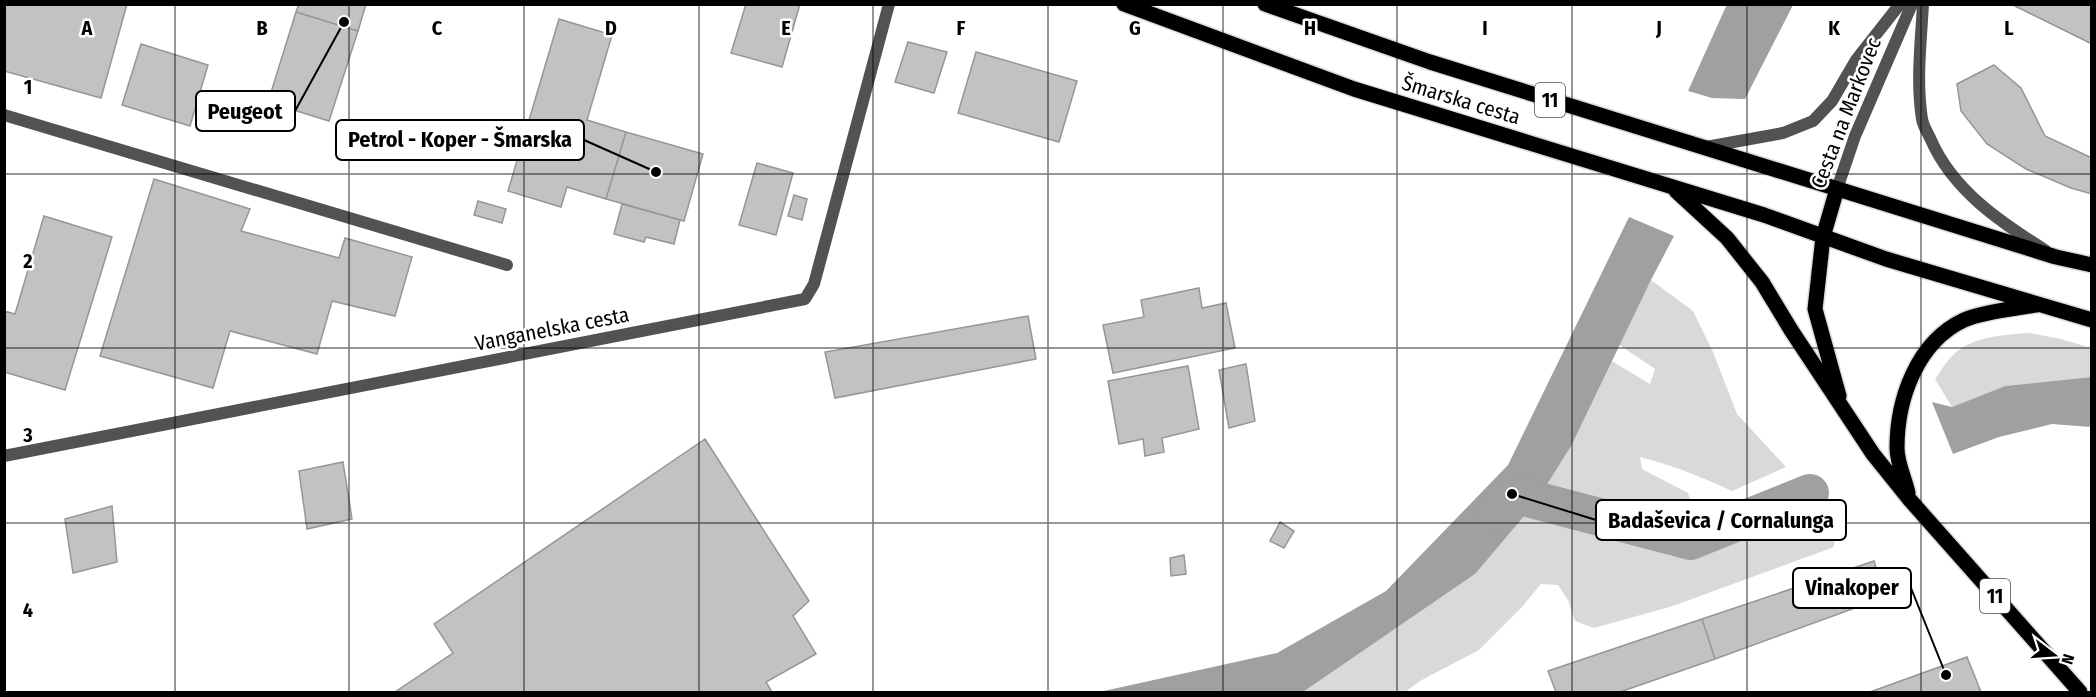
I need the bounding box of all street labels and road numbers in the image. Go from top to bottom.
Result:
street label: Cesta na Markovec [1805,34,1887,192]
street label: Šmarska cesta [1399,70,1523,130]
road number: 11 [1535,83,1565,117]
street label: Vanganelska cesta [473,301,631,357]
road number: 11 [1980,579,2010,613]

